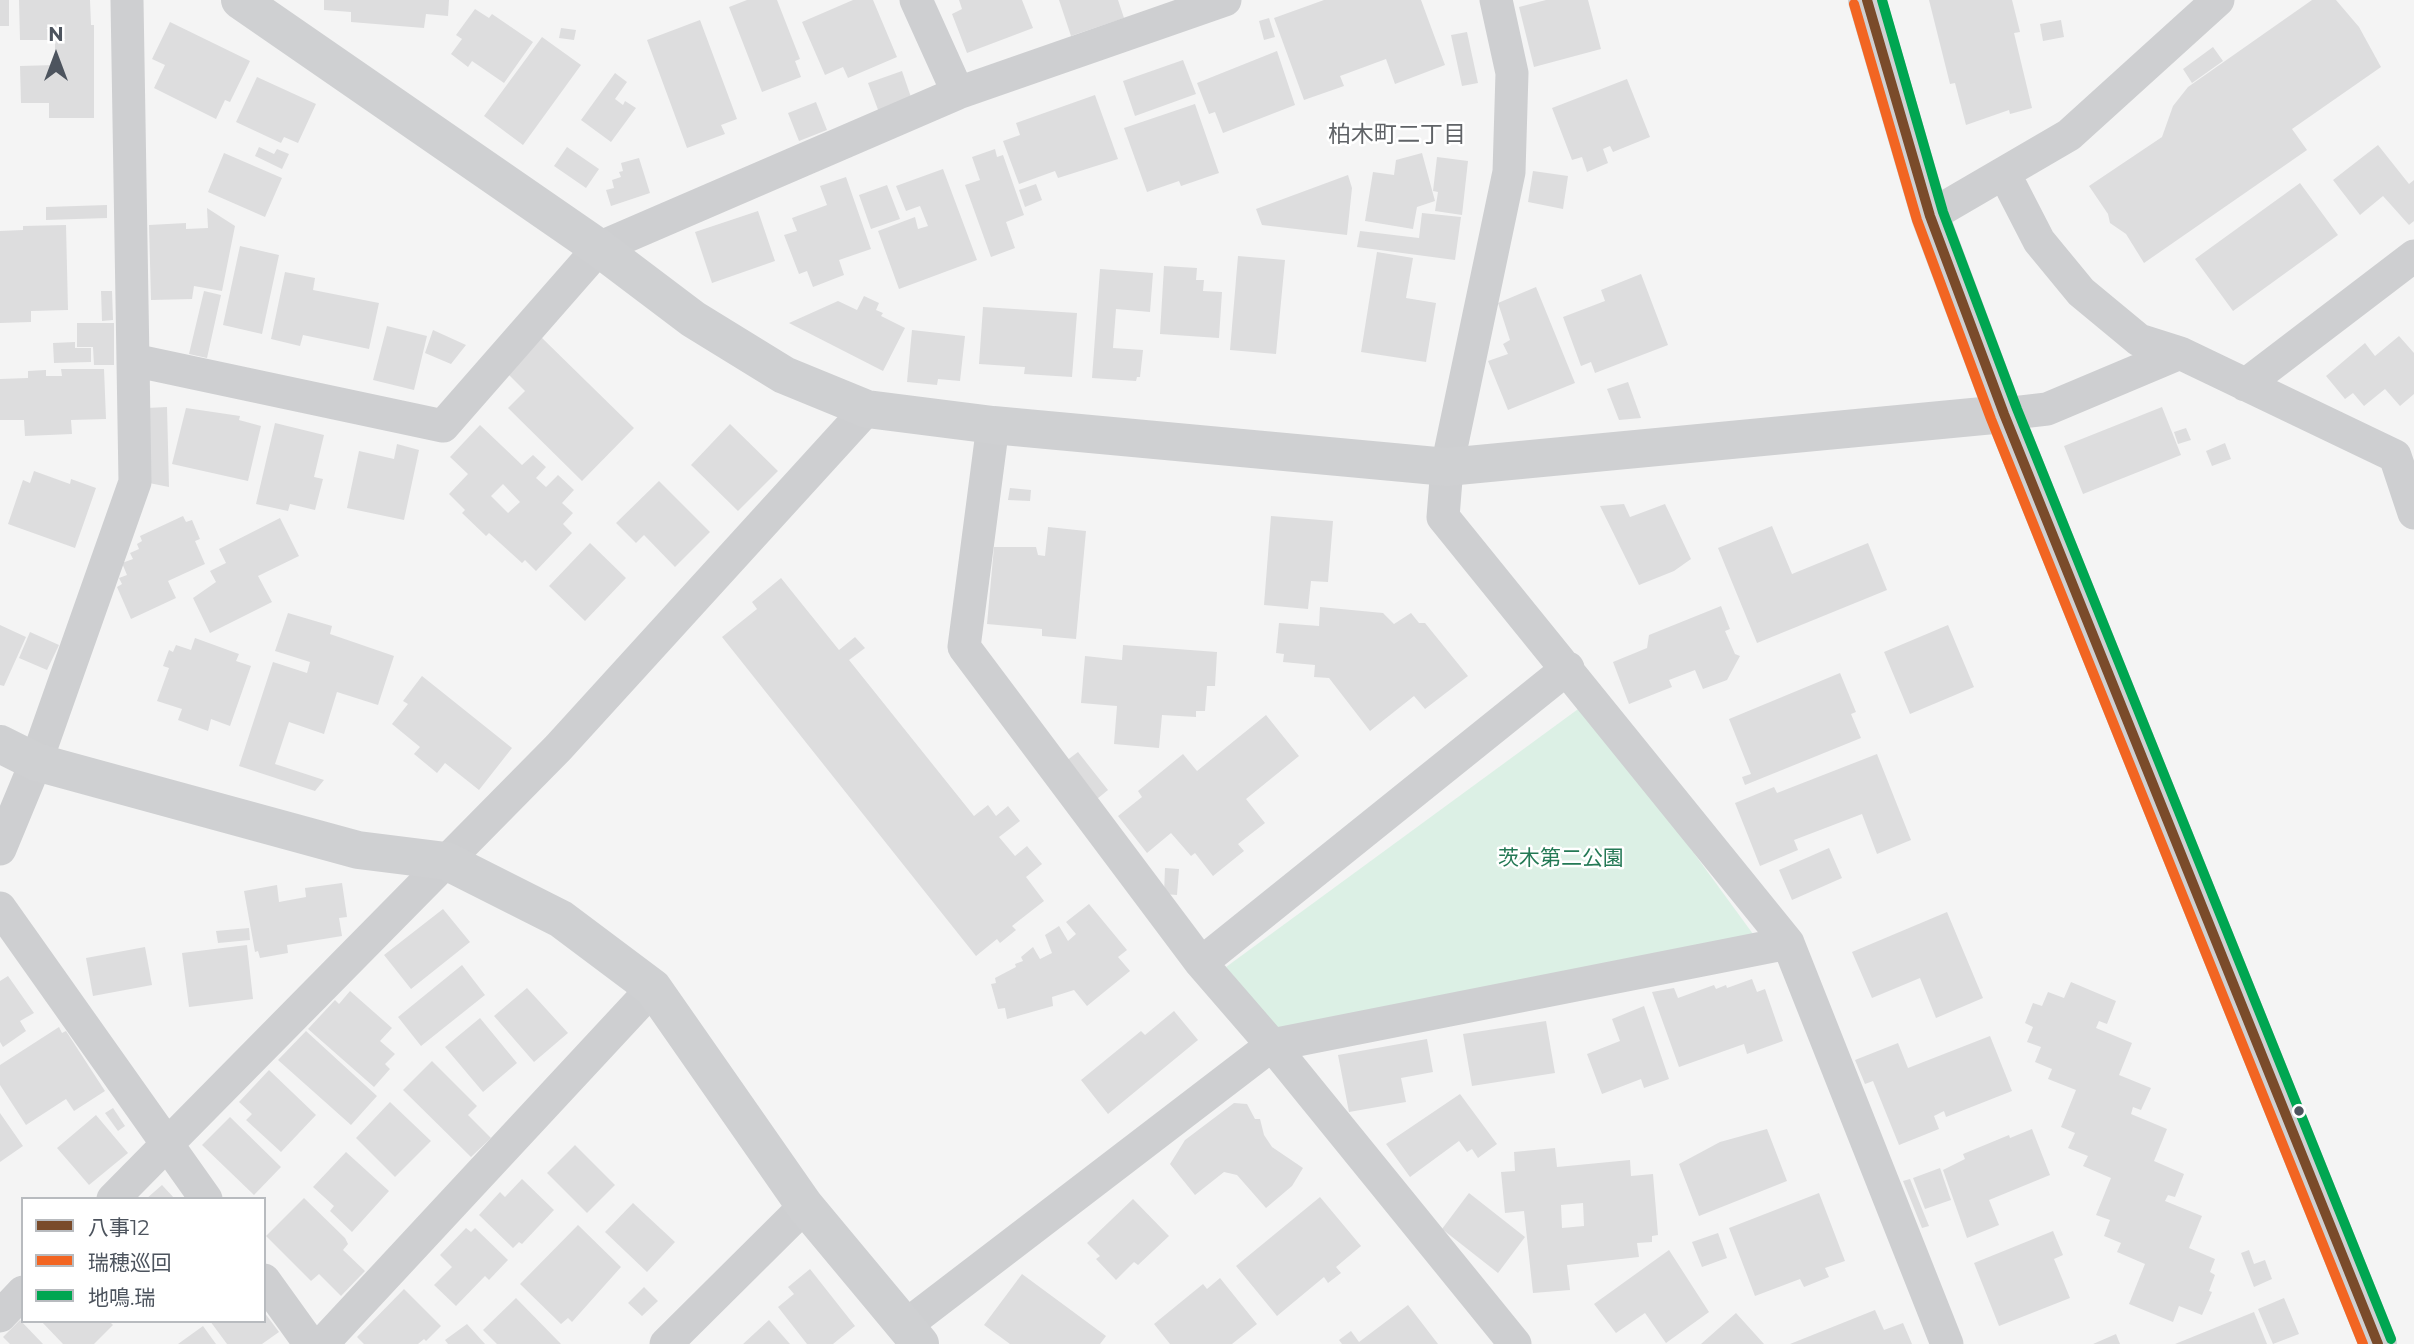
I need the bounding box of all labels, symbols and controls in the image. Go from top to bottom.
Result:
north arrow [21,21,91,91]
text: N [48,23,64,46]
district label: 柏木町二丁目 [1328,121,1466,149]
park label: 茨木第二公園 [1498,846,1624,872]
unlabelled marker [2292,1104,2306,1118]
legend [21,1197,266,1323]
text: 八事12 [88,1215,150,1240]
text: 瑞穂巡回 [88,1250,172,1275]
text: 地鳴.瑞 [88,1285,155,1310]

